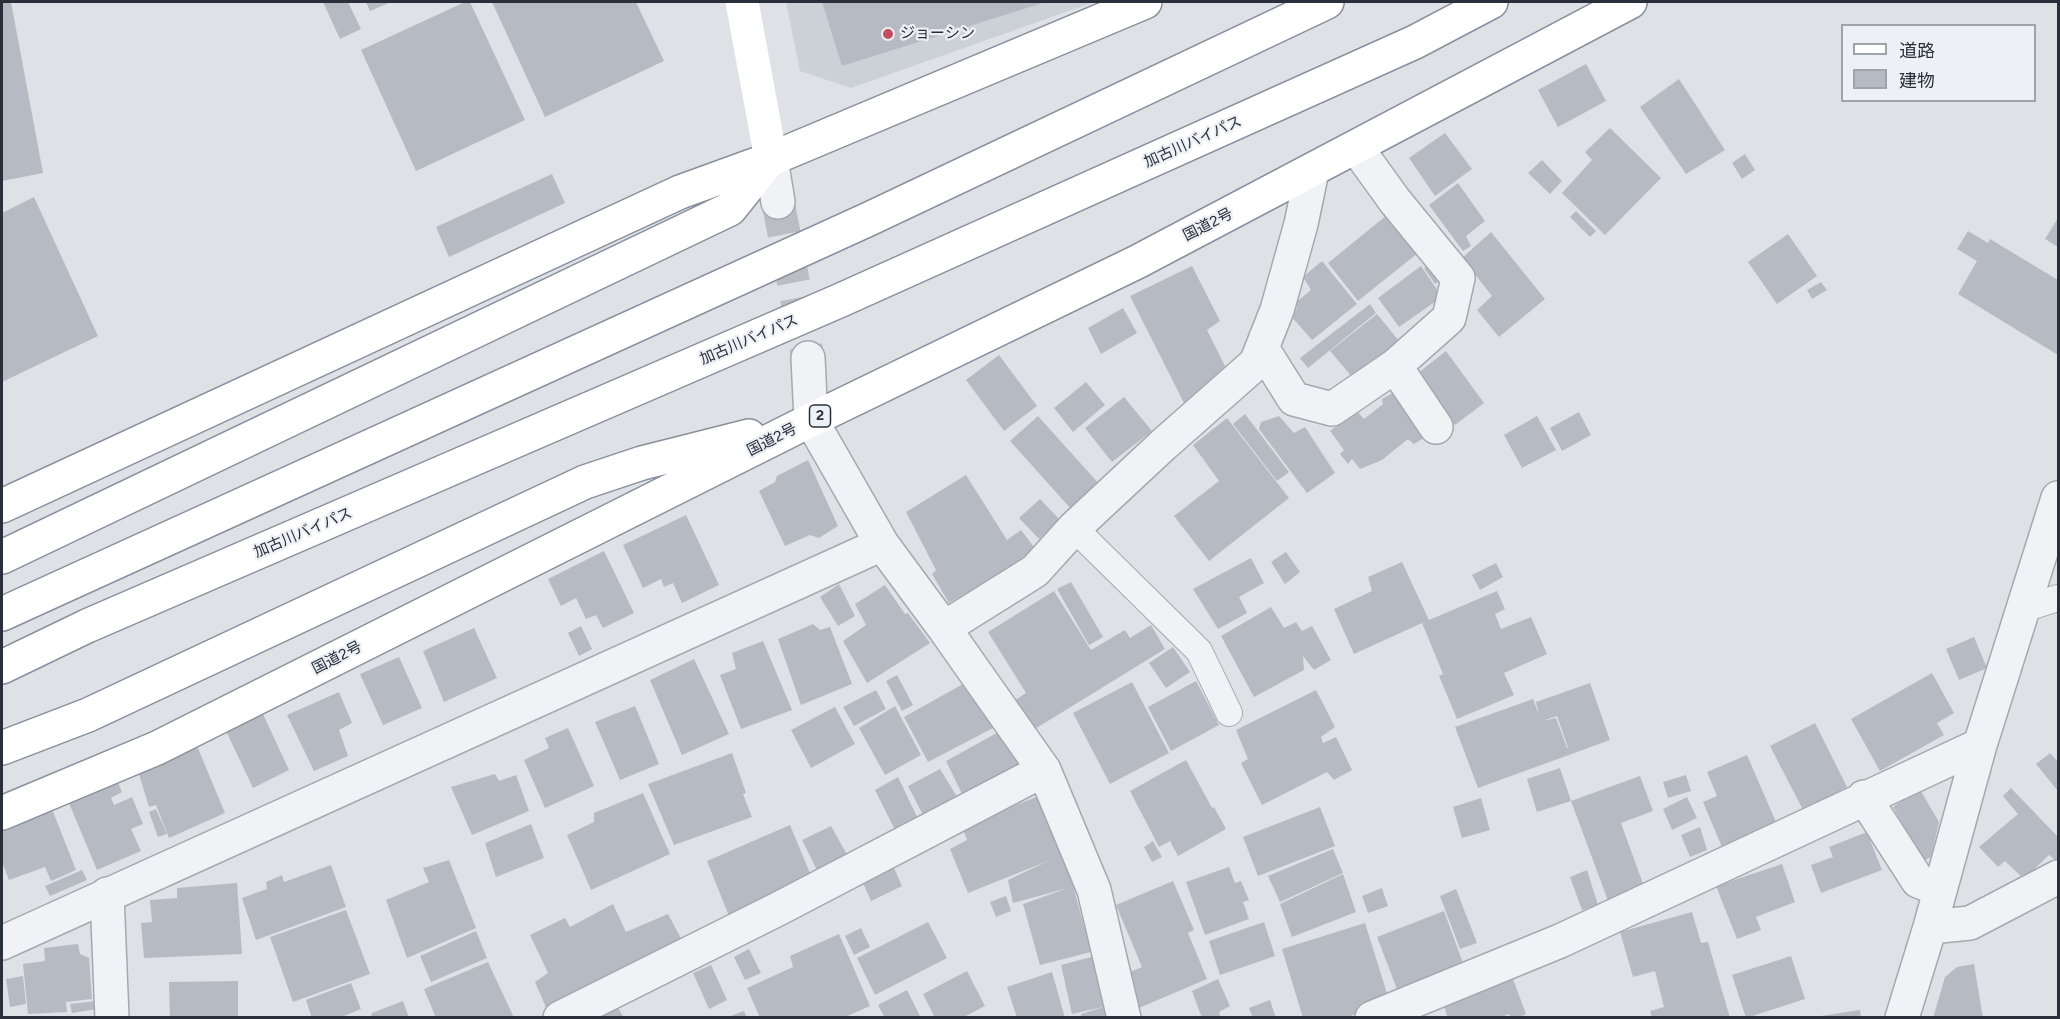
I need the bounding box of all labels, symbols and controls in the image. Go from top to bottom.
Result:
legend [1841,24,2036,102]
place label: ジョーシン [900,25,975,43]
marker: ジョーシン [881,27,895,41]
text: 道路 [1899,40,1935,62]
text: 建物 [1899,70,1935,92]
street label: 加古川バイパス [1141,112,1245,172]
street label: 国道2号 [1180,205,1236,245]
street label: 加古川バイパス [697,311,801,369]
road number: 2 [810,405,830,427]
street label: 国道2号 [744,420,800,460]
street label: 加古川バイパス [251,504,355,562]
street label: 国道2号 [309,638,365,678]

